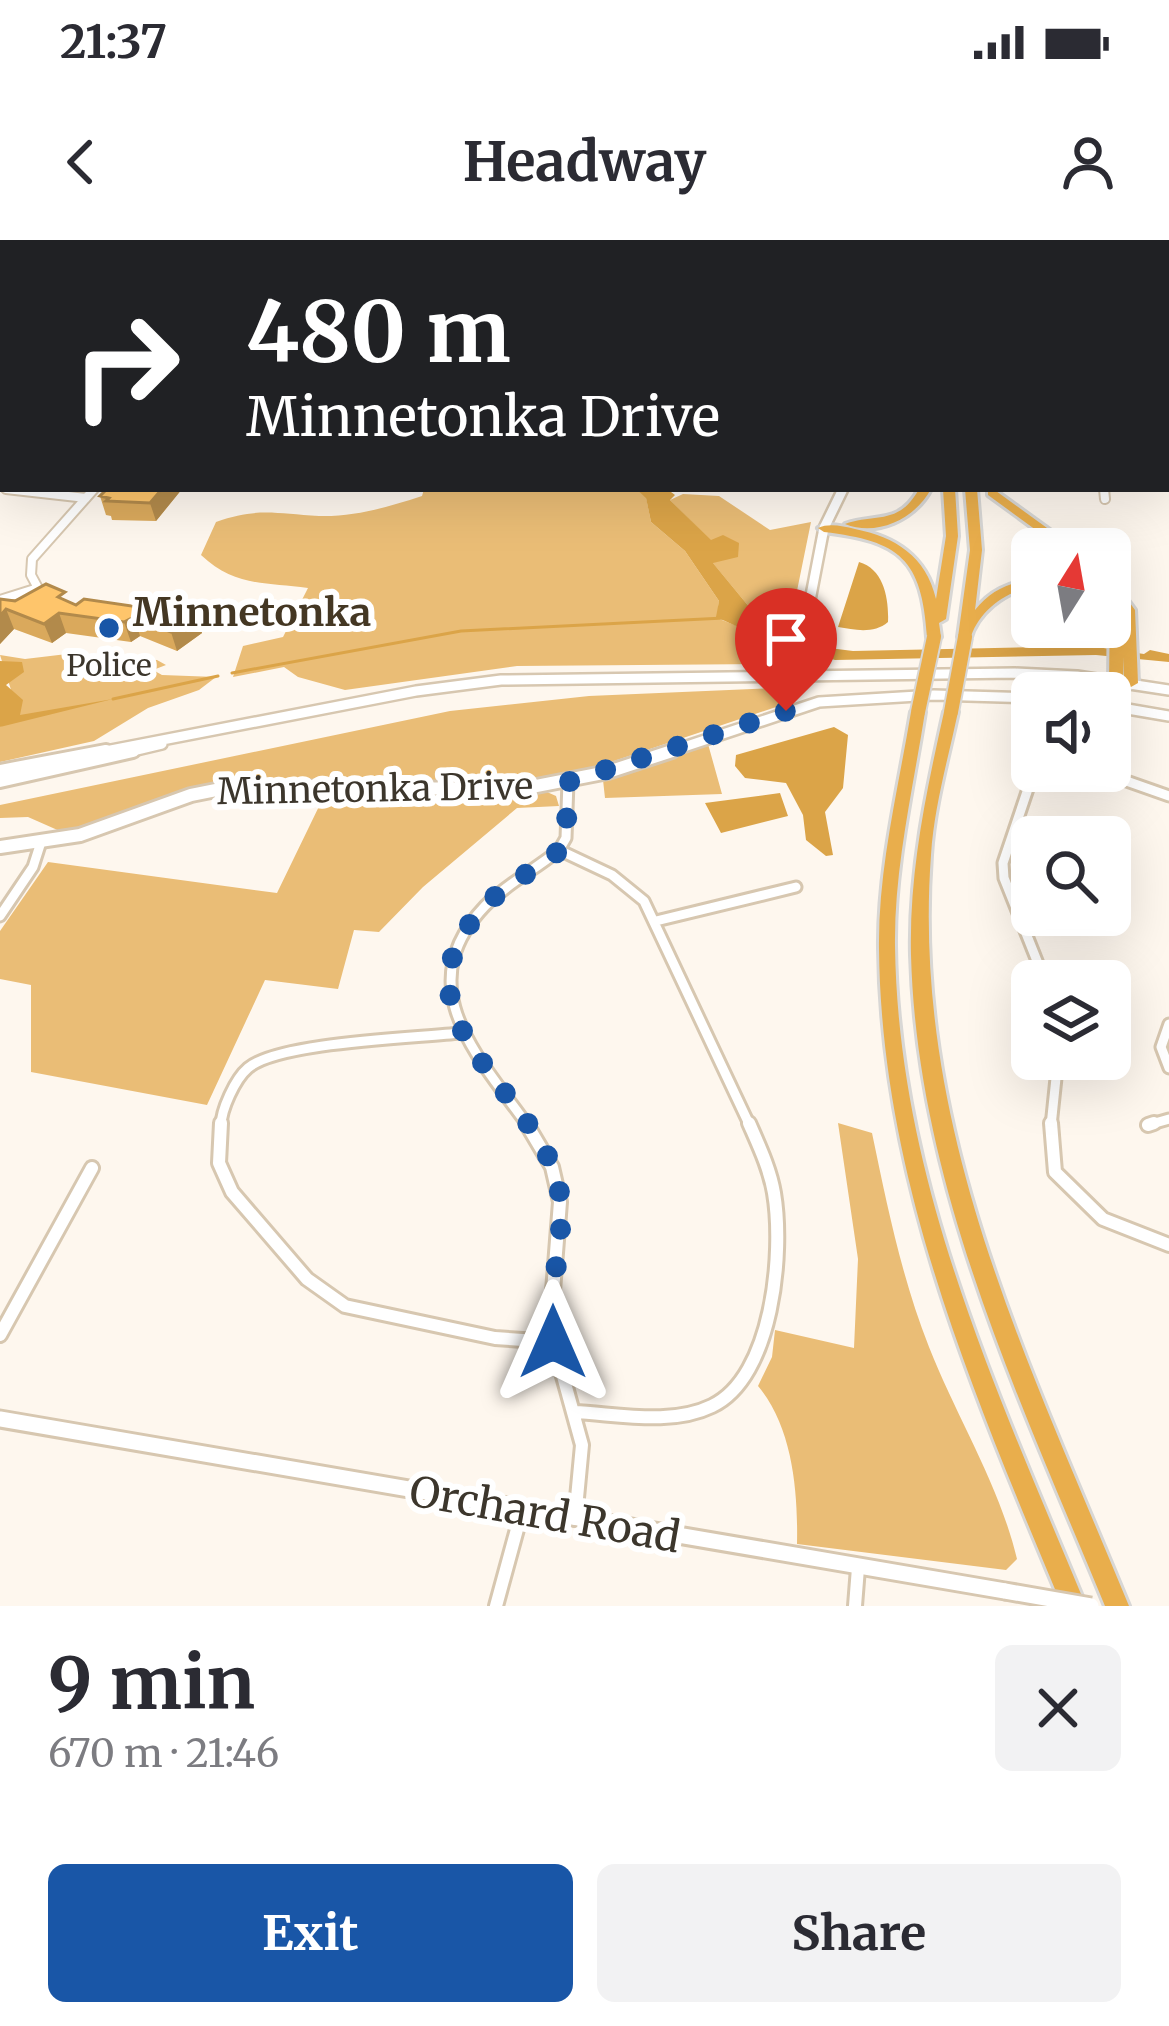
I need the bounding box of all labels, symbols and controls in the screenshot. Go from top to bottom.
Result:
text: 21:37 [60,14,167,70]
text: Headway [463,128,706,196]
icon: back [48,129,114,195]
icon: person [1055,129,1121,195]
text: 480 m [246,279,511,385]
icon: right [48,288,204,444]
text: Minnetonka Drive [246,383,720,451]
north arrow [1011,528,1131,648]
map controls [1011,528,1131,1080]
district label: Minnetonka [133,588,371,637]
pin [735,588,837,711]
icon: arrive [753,606,819,672]
marker: Police [96,615,122,641]
place label: Police [66,646,152,684]
button: sound [1011,672,1131,792]
street label: Minnetonka Drive [217,764,533,814]
button: search [1011,816,1131,936]
button: layers [1011,960,1131,1080]
position arrow [490,1279,616,1405]
street label: Orchard Road [406,1465,684,1563]
text: 9 min [48,1638,255,1729]
button: close [995,1645,1121,1771]
text: 670 m · 21:46 [48,1729,279,1778]
button: Exit [48,1864,573,2002]
button: Share [597,1864,1121,2002]

